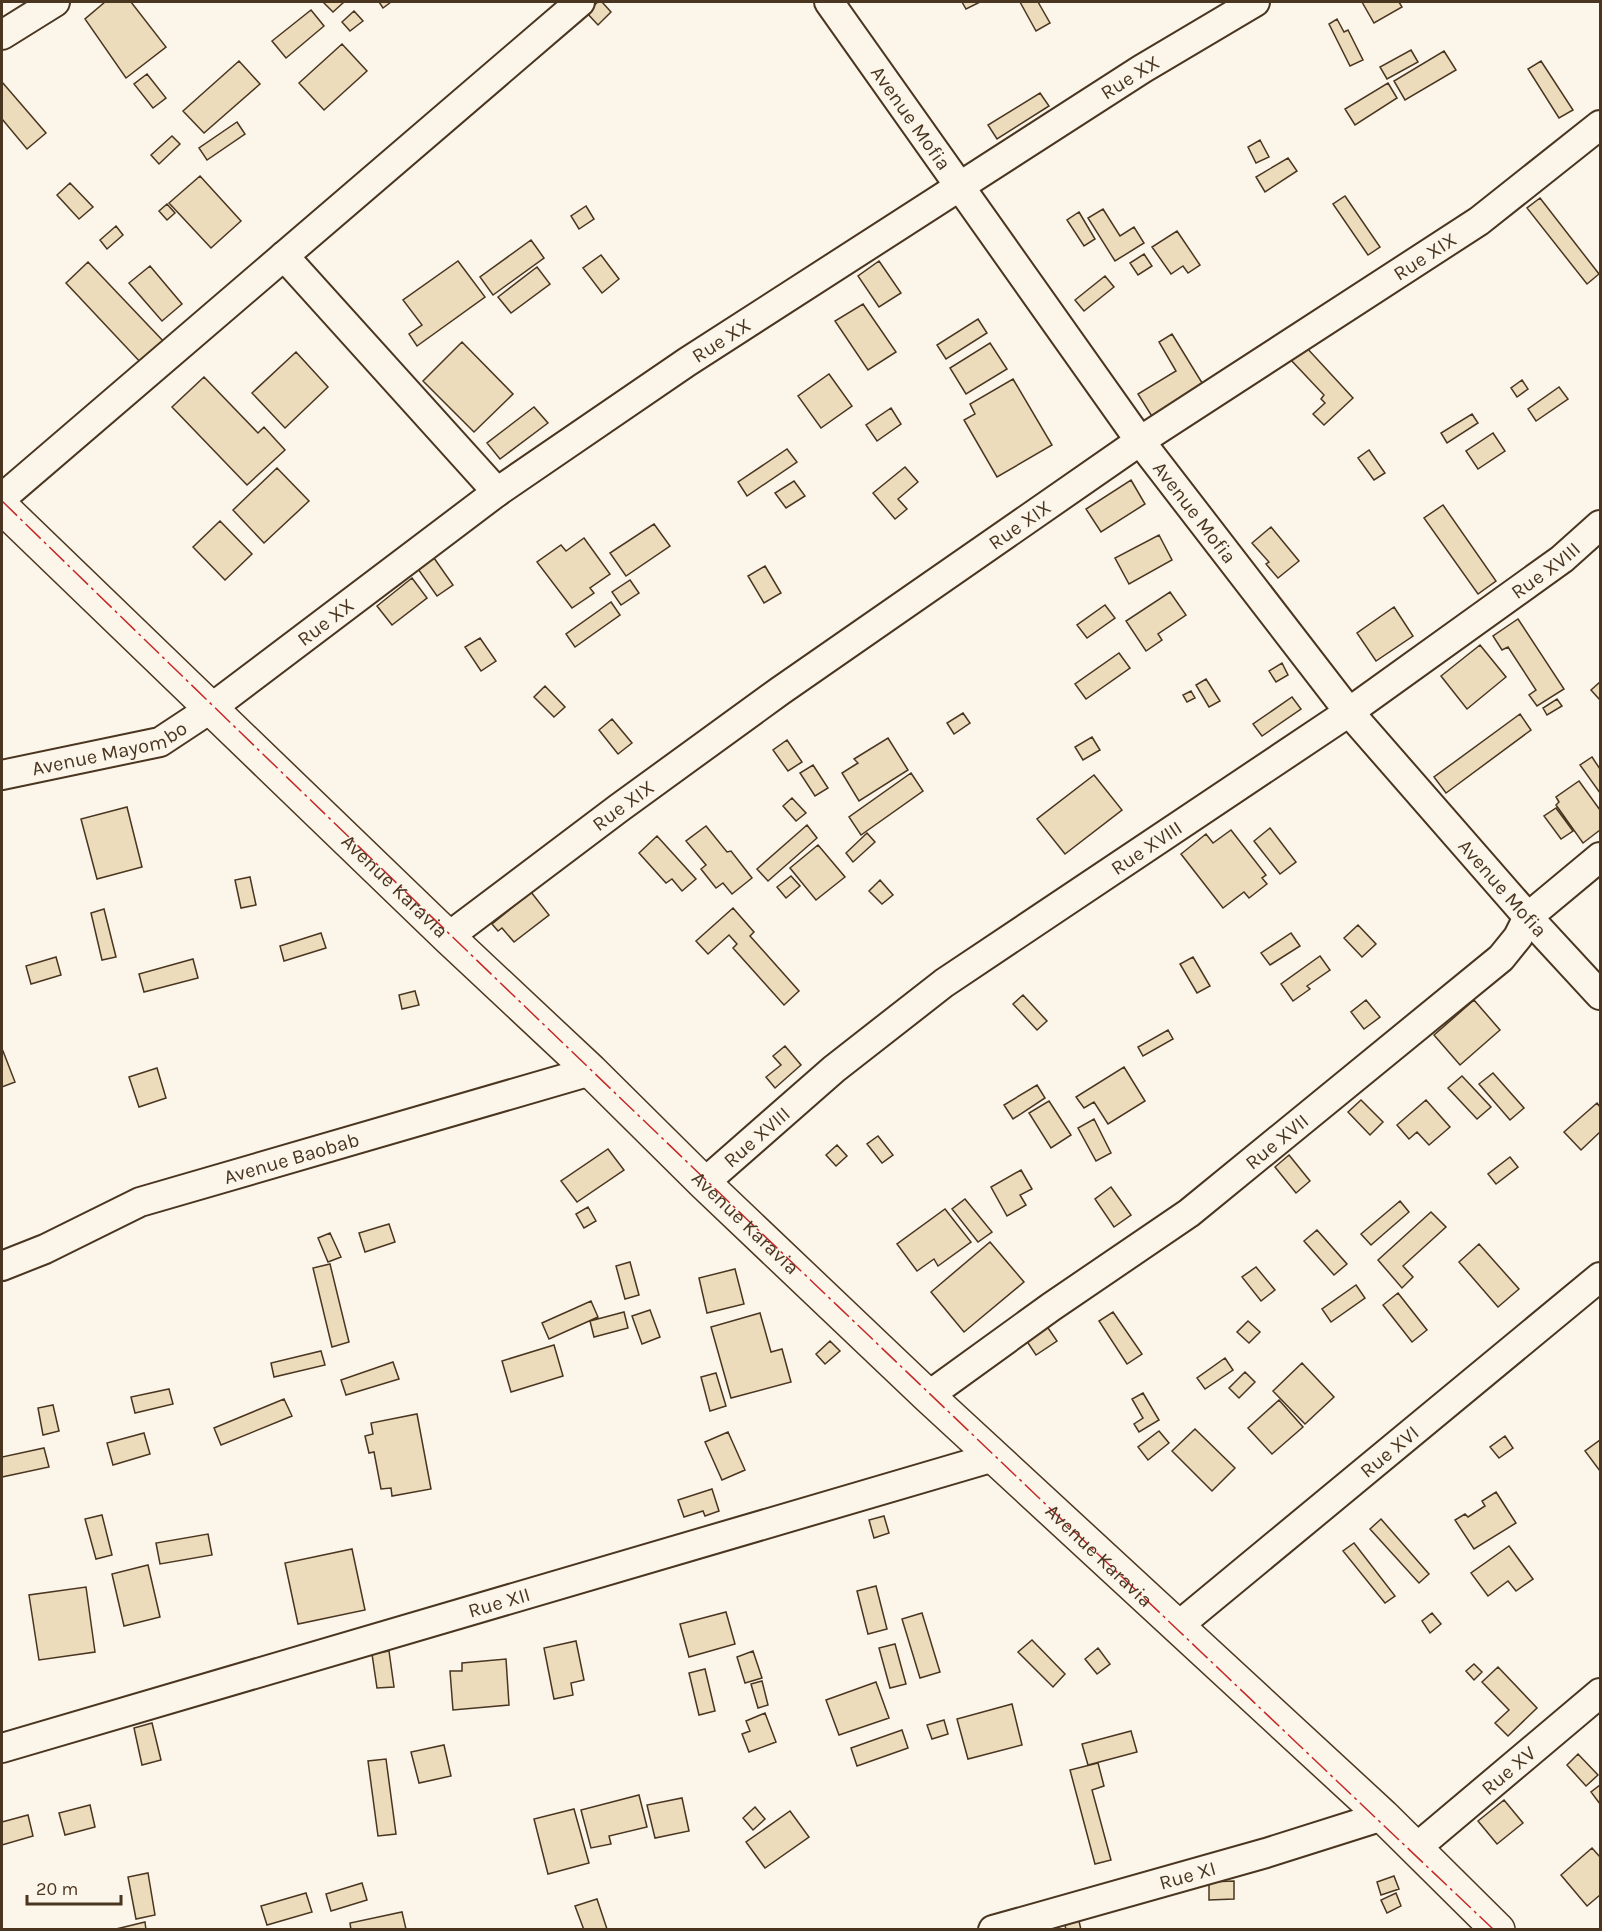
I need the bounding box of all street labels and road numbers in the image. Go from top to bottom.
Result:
street label: Rue XX [1096,50,1163,104]
street label: Avenue Mofia [866,61,956,174]
street label: Rue XIX [1389,227,1461,285]
street label: Rue XX [688,313,755,367]
street label: Avenue Mofia [1148,457,1241,568]
street label: Rue XIX [984,495,1055,554]
street label: Rue XVIII [1506,537,1585,603]
street label: Rue XX [293,593,358,651]
street label: Avenue Mayombo [30,716,191,780]
street label: Rue XIX [588,775,658,836]
street label: Rue XVIII [1107,816,1186,879]
street label: Avenue Karavia [337,829,453,943]
street label: Avenue Mofia [1454,834,1552,942]
street label: Rue XVIII [719,1102,794,1172]
street label: Rue XVII [1240,1109,1313,1174]
street label: Avenue Baobab [221,1127,362,1189]
street label: Avenue Karavia [687,1166,804,1279]
street label: Rue XVI [1355,1420,1423,1482]
street label: Avenue Karavia [1041,1499,1158,1612]
street label: Rue XII [465,1582,533,1622]
street label: Rue XV [1477,1741,1540,1800]
street label: Rue XI [1156,1856,1218,1894]

